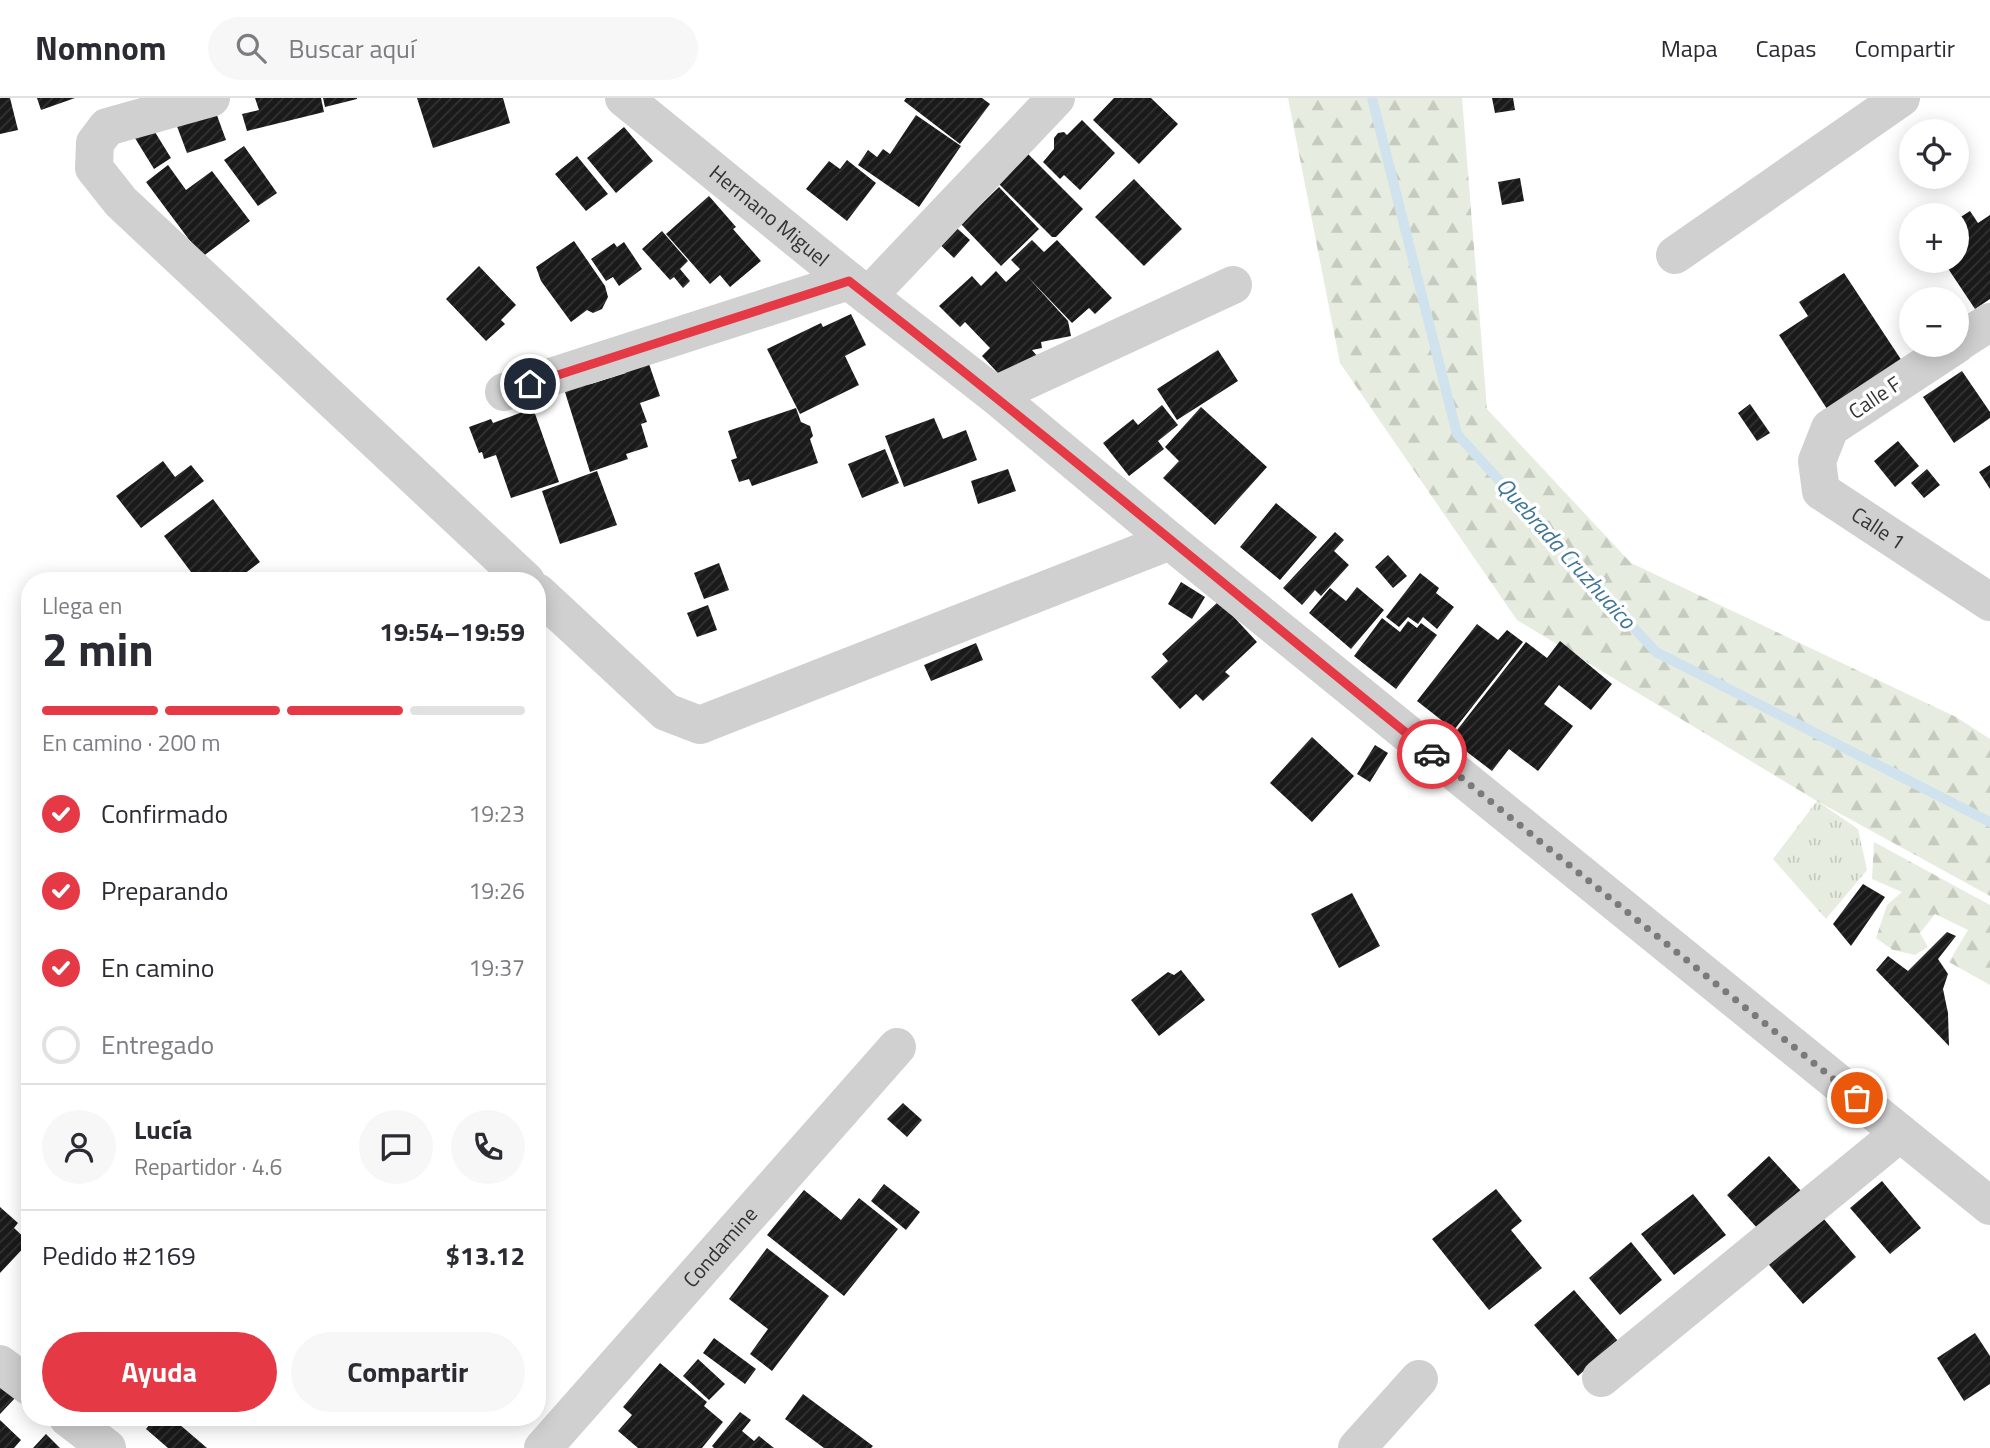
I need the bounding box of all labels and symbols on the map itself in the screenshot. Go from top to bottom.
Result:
street label: Hermano Miguel [703,157,837,274]
pin [500,354,560,414]
street label: Calle F [1841,368,1907,427]
water label: Quebrada Cruzhuaico [1488,469,1645,637]
street label: Calle 1 [1845,498,1912,557]
courier [1397,719,1467,789]
pin [1827,1068,1887,1128]
street label: Condamine [675,1199,764,1294]

